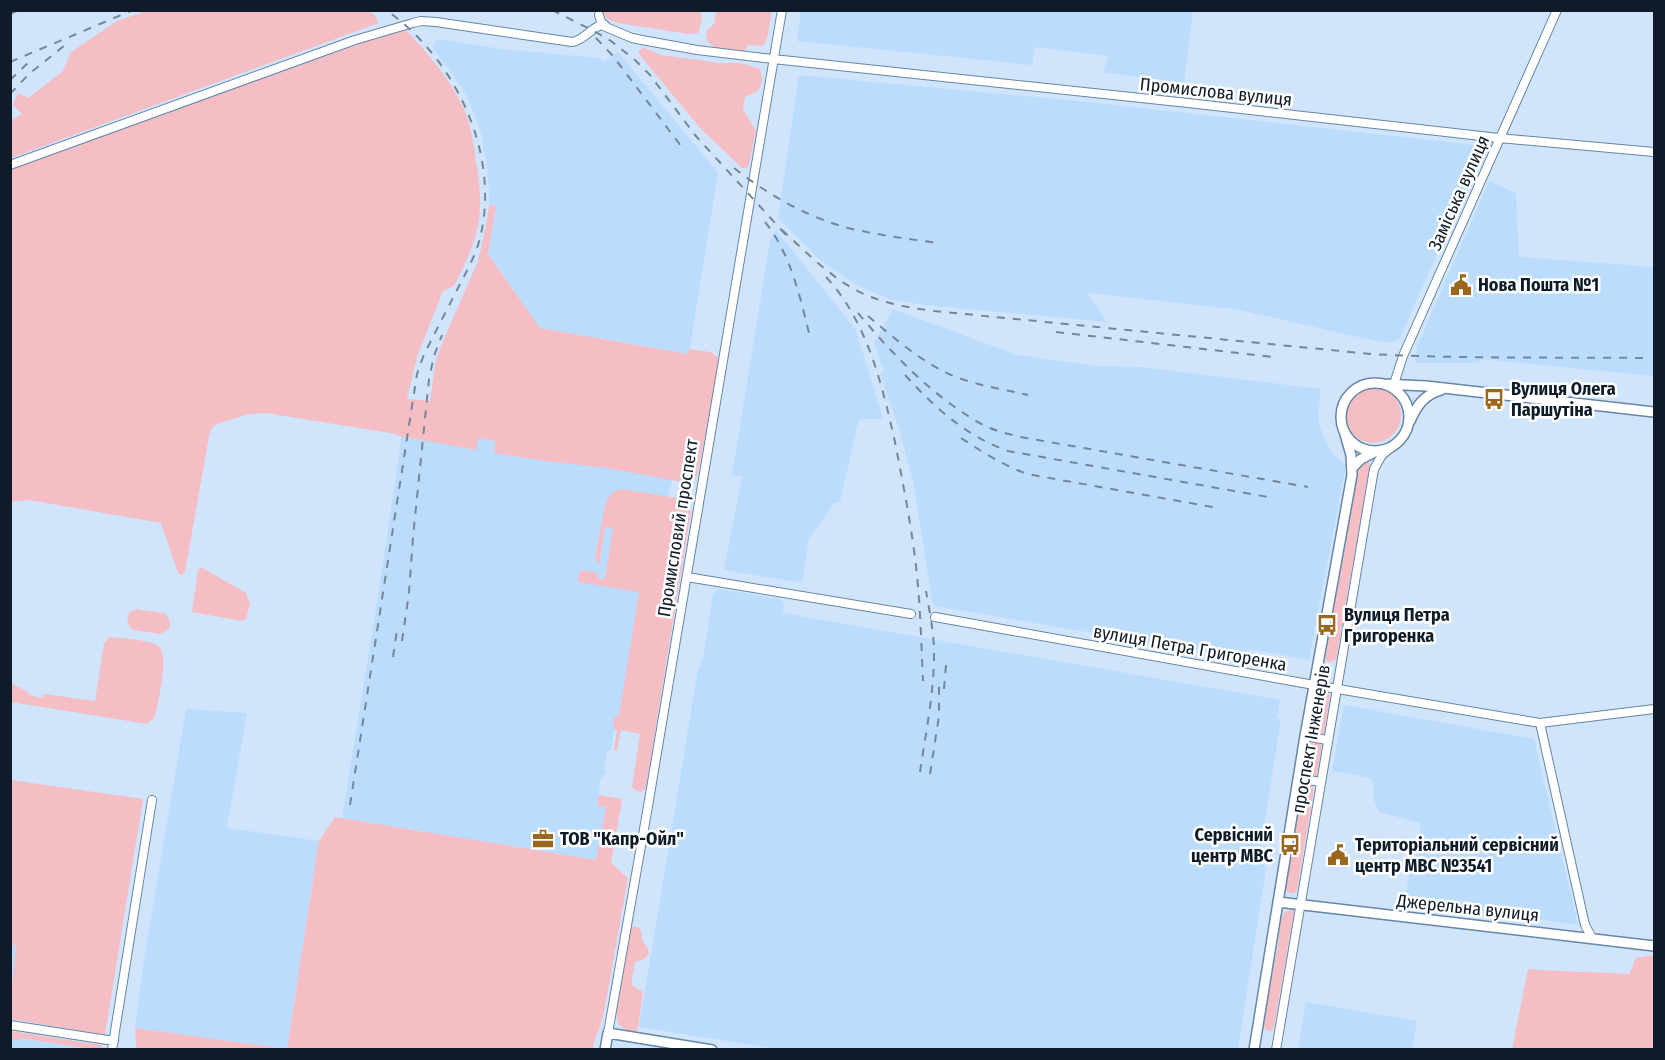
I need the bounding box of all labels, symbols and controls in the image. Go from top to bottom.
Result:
street label: Промислова вулиця [1139,73,1293,111]
street label: Заміська вулиця [1424,132,1494,254]
public building icon: Нова Пошта №1 [1449,273,1473,297]
place label: Нова Пошта №1 [1478,274,1599,296]
place label: Вулиця Олега Паршутіна [1511,378,1616,421]
bus stop icon: Вулиця Олега Паршутіна [1482,387,1506,411]
street label: Промисловий проспект [653,437,703,619]
place label: Вулиця Петра Григоренка [1344,604,1450,647]
bus stop icon: Вулиця Петра Григоренка [1315,613,1339,637]
street label: вулиця Петра Григоренка [1092,620,1289,676]
street label: проспект Інженерів [1287,663,1335,815]
place label: Сервісний центр МВС [1191,824,1274,867]
office icon: ТОВ "Капр-Ойл" [531,827,555,851]
place label: ТОВ "Капр-Ойл" [560,828,684,850]
bus stop icon: Сервісний центр МВС [1278,833,1302,857]
place label: Територіальний сервісний центр МВС №3541 [1355,834,1559,877]
public building icon: Територіальний сервісний центр МВС №3541 [1326,843,1350,867]
street label: Джерельна вулиця [1395,889,1540,926]

